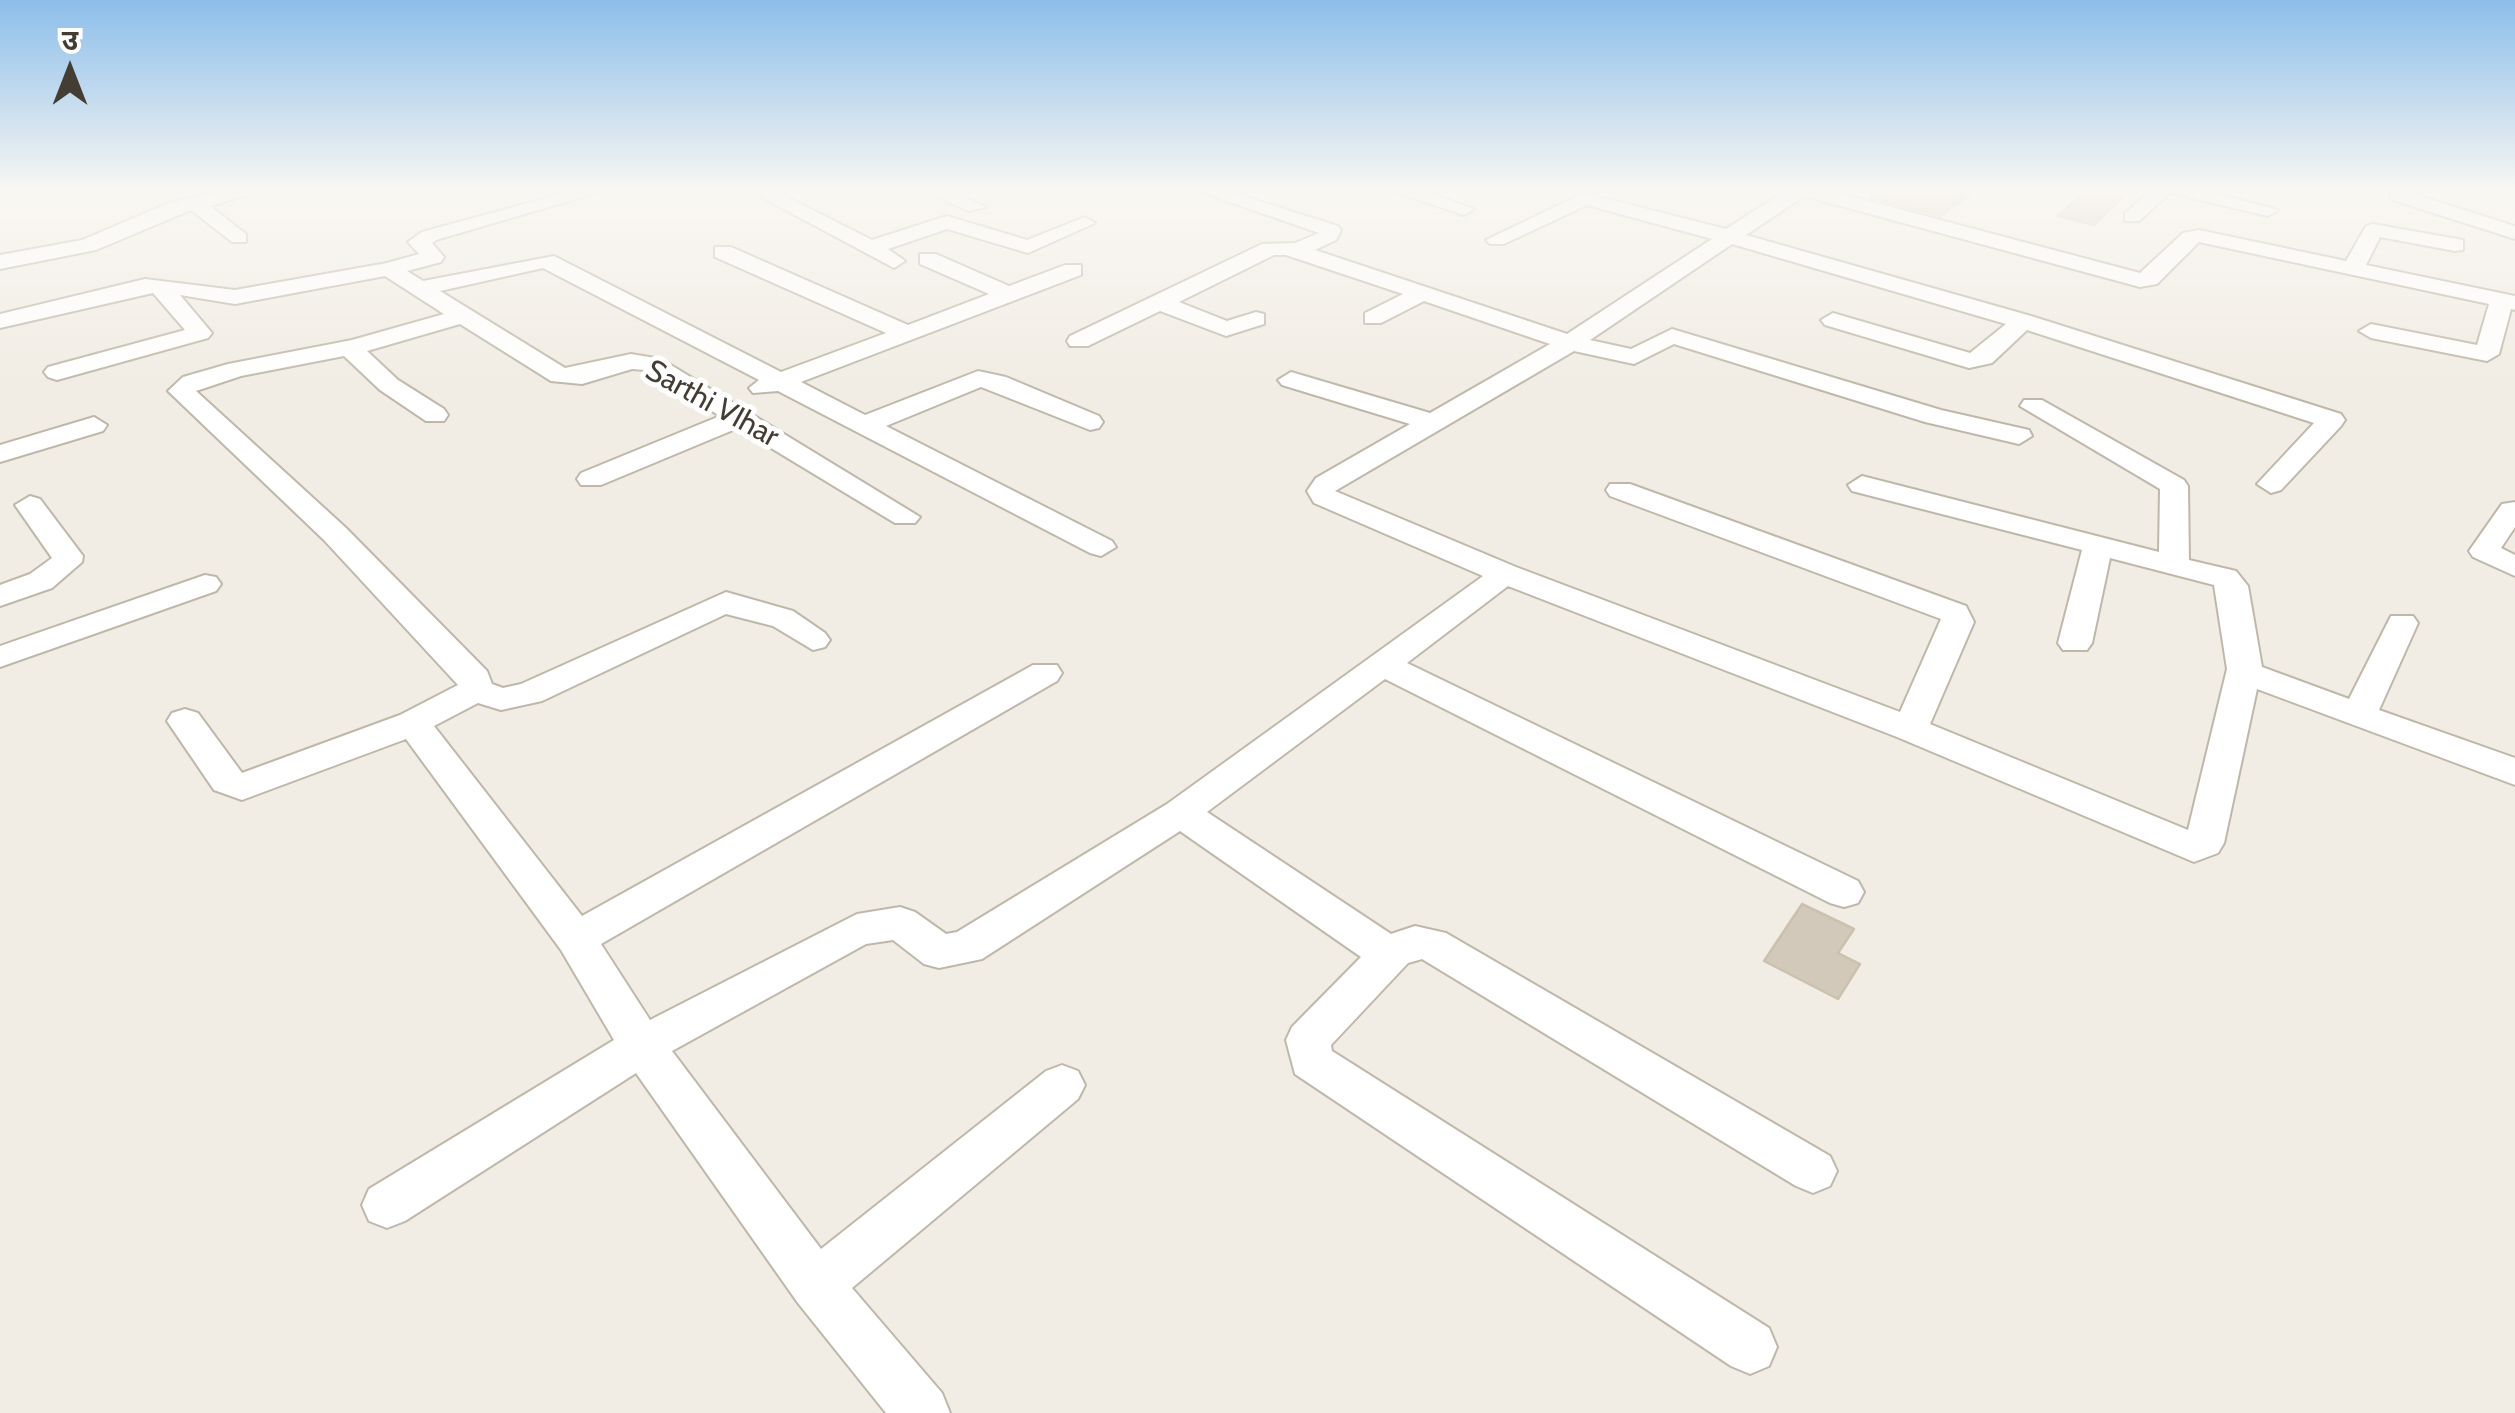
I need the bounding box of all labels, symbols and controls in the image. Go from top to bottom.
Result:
north arrow [20,20,120,120]
text: उ [62,23,78,57]
street label: Sarthi VIhar [639,353,785,455]

